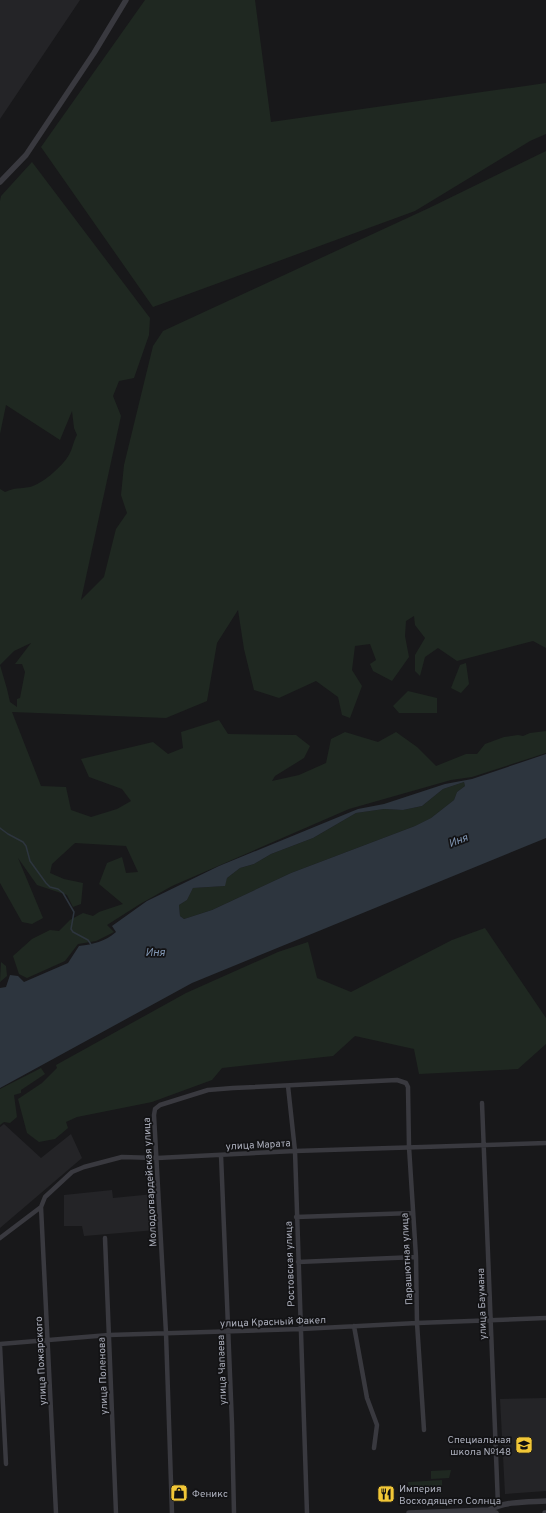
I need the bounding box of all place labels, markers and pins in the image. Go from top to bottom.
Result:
place label: Специальная школа №148 [447,1434,511,1459]
school or university icon: Специальная школа №148 [514,1435,534,1455]
shop icon: Феникс [169,1483,189,1503]
place label: Империя Восходящего Солнца [399,1483,501,1508]
restaurant icon: Империя Восходящего Солнца [376,1484,396,1504]
place label: Феникс [192,1488,228,1501]

